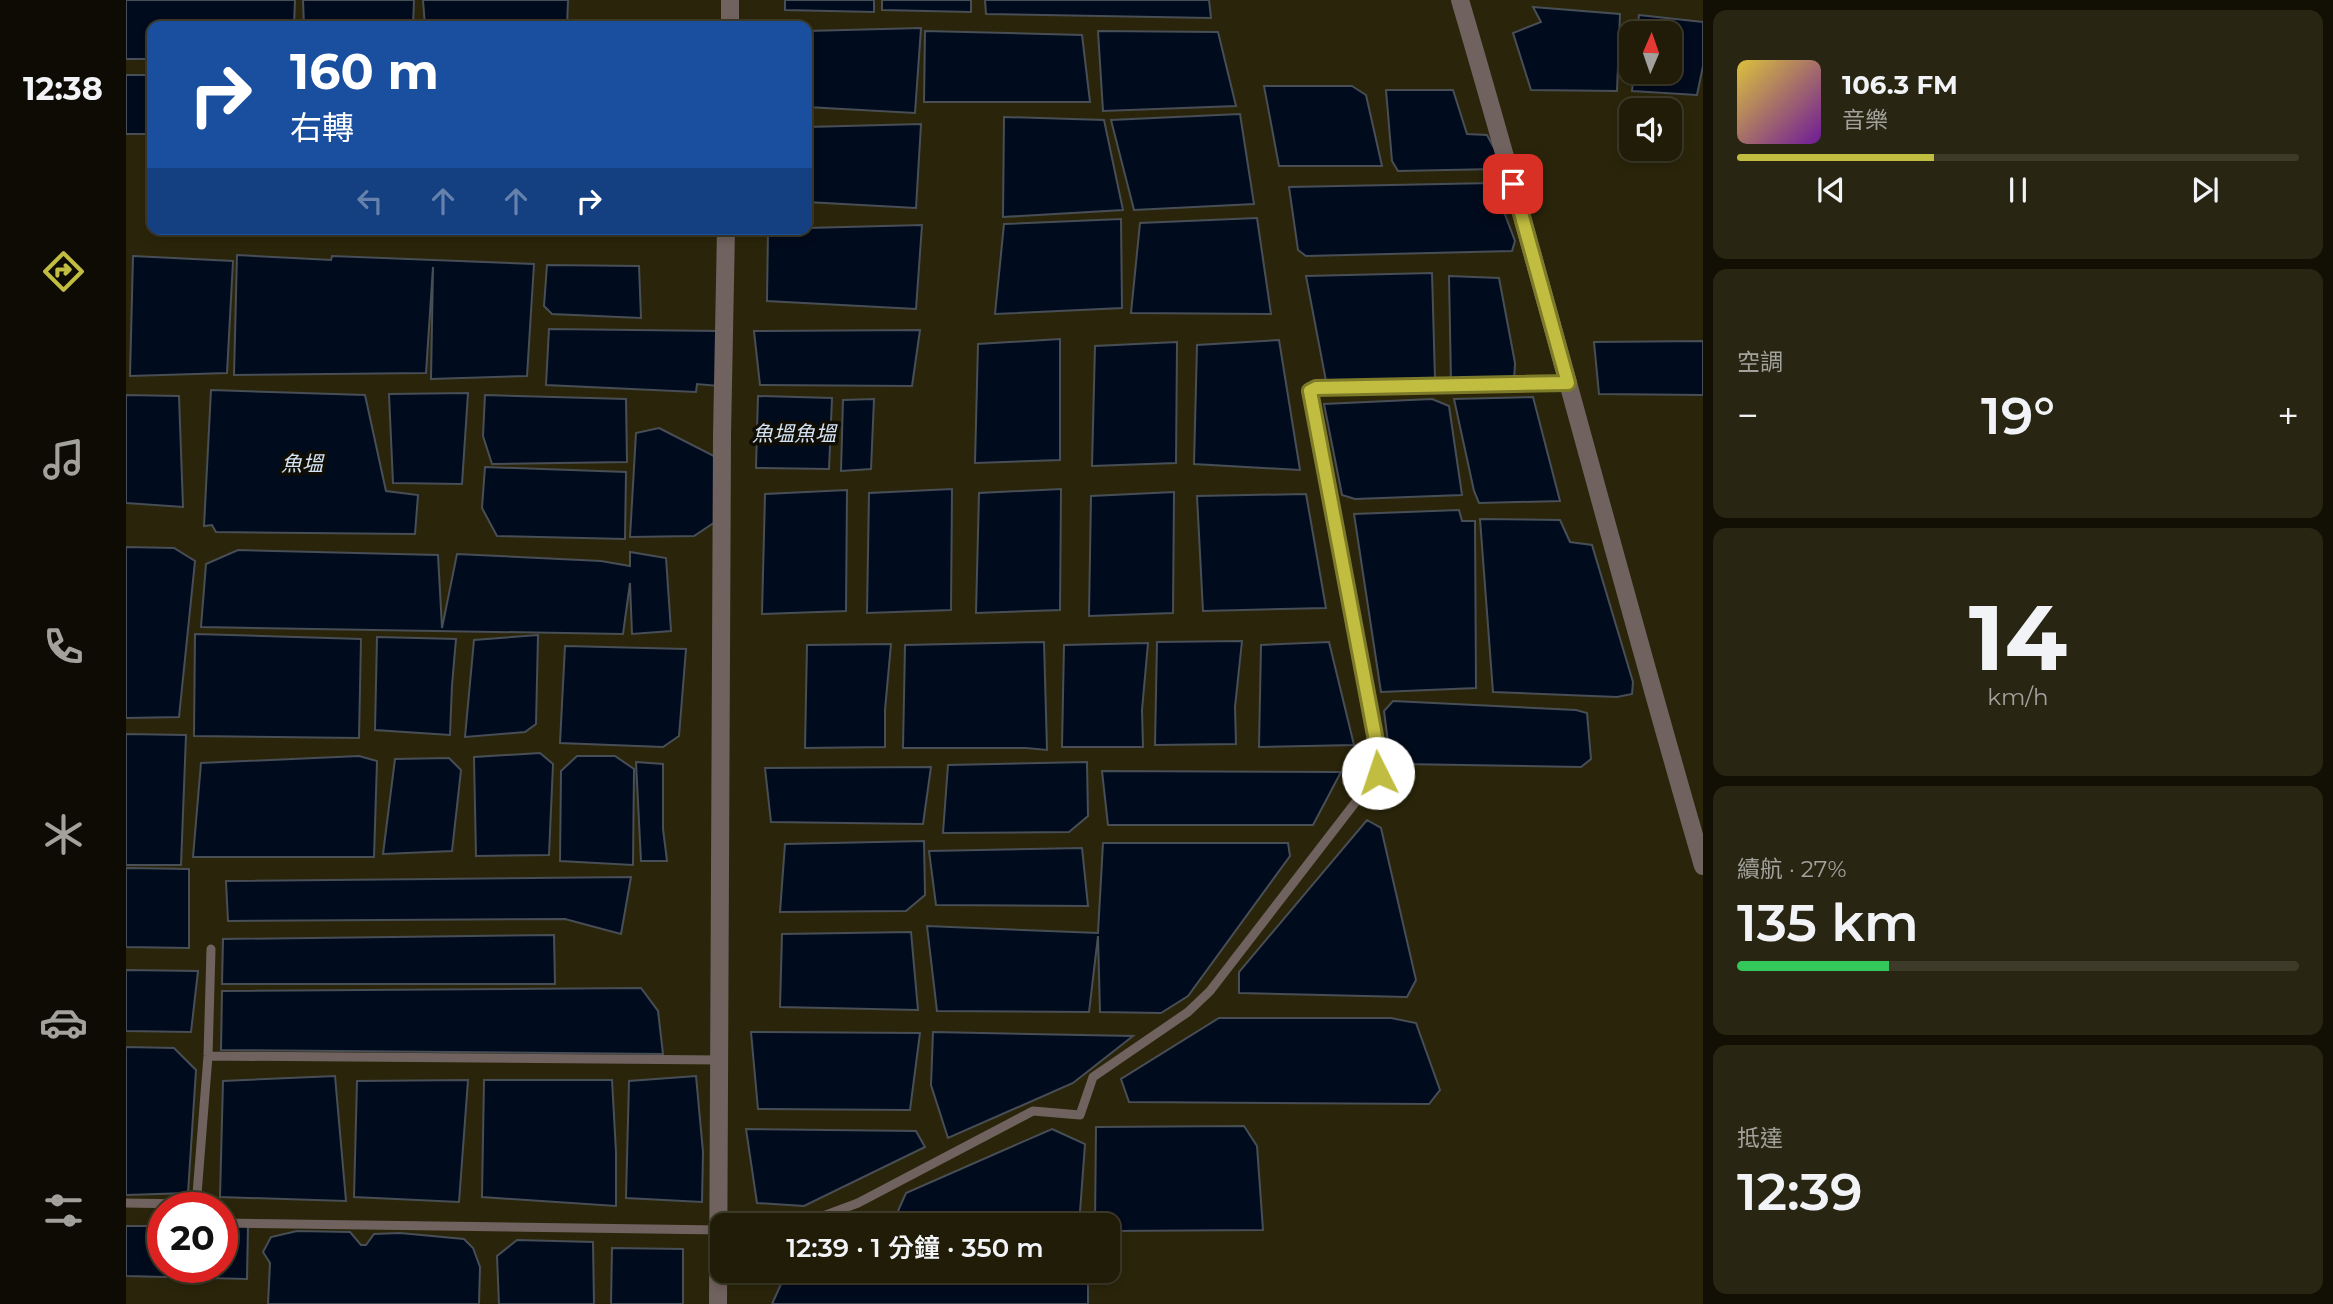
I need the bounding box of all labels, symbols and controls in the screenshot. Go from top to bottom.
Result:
north arrow [1619,21,1682,84]
map controls [1619,21,1682,161]
text: 160 m [290,42,439,101]
icon: right [175,49,266,140]
text: 12:38 [23,69,103,108]
text: 106.3 FM [1842,69,1958,101]
button: sound [1619,98,1682,161]
text: 音樂 [1842,106,1888,134]
text: 右轉 [290,108,354,147]
pin [1483,154,1543,214]
icon: arrive [1494,165,1532,203]
icon: previous [1812,171,1850,209]
icon: pause [1999,171,2037,209]
icon: next [2186,171,2224,209]
icon: left [351,182,389,220]
icon: ahead [424,182,462,220]
icon: ahead [497,182,535,220]
icon: right [570,182,608,220]
icon: directions [39,247,88,296]
text: 空調 [1737,348,1783,376]
text: 19° [1981,384,2055,447]
text: − [1737,392,1759,439]
text: + [2277,392,2299,439]
water label: 魚塭魚塭 [752,421,838,446]
icon: music [39,435,88,484]
water label: 魚塭 [281,451,325,476]
text: 14 [1969,582,2067,693]
icon: phone [39,622,88,671]
text: km/h [1987,683,2049,711]
position arrow [1341,736,1415,810]
icon: climate [39,810,88,859]
text: 續航 · 27% [1737,855,1846,883]
text: 135 km [1737,891,1919,954]
icon: car [39,998,88,1047]
text: 抵達 [1737,1124,1783,1152]
text: 12:39 [1737,1160,1863,1223]
icon: filters [39,1186,88,1235]
speed limit sign: 20 [147,1192,238,1283]
text: 12:39 · 1 分鐘 · 350 m [786,1232,1044,1264]

